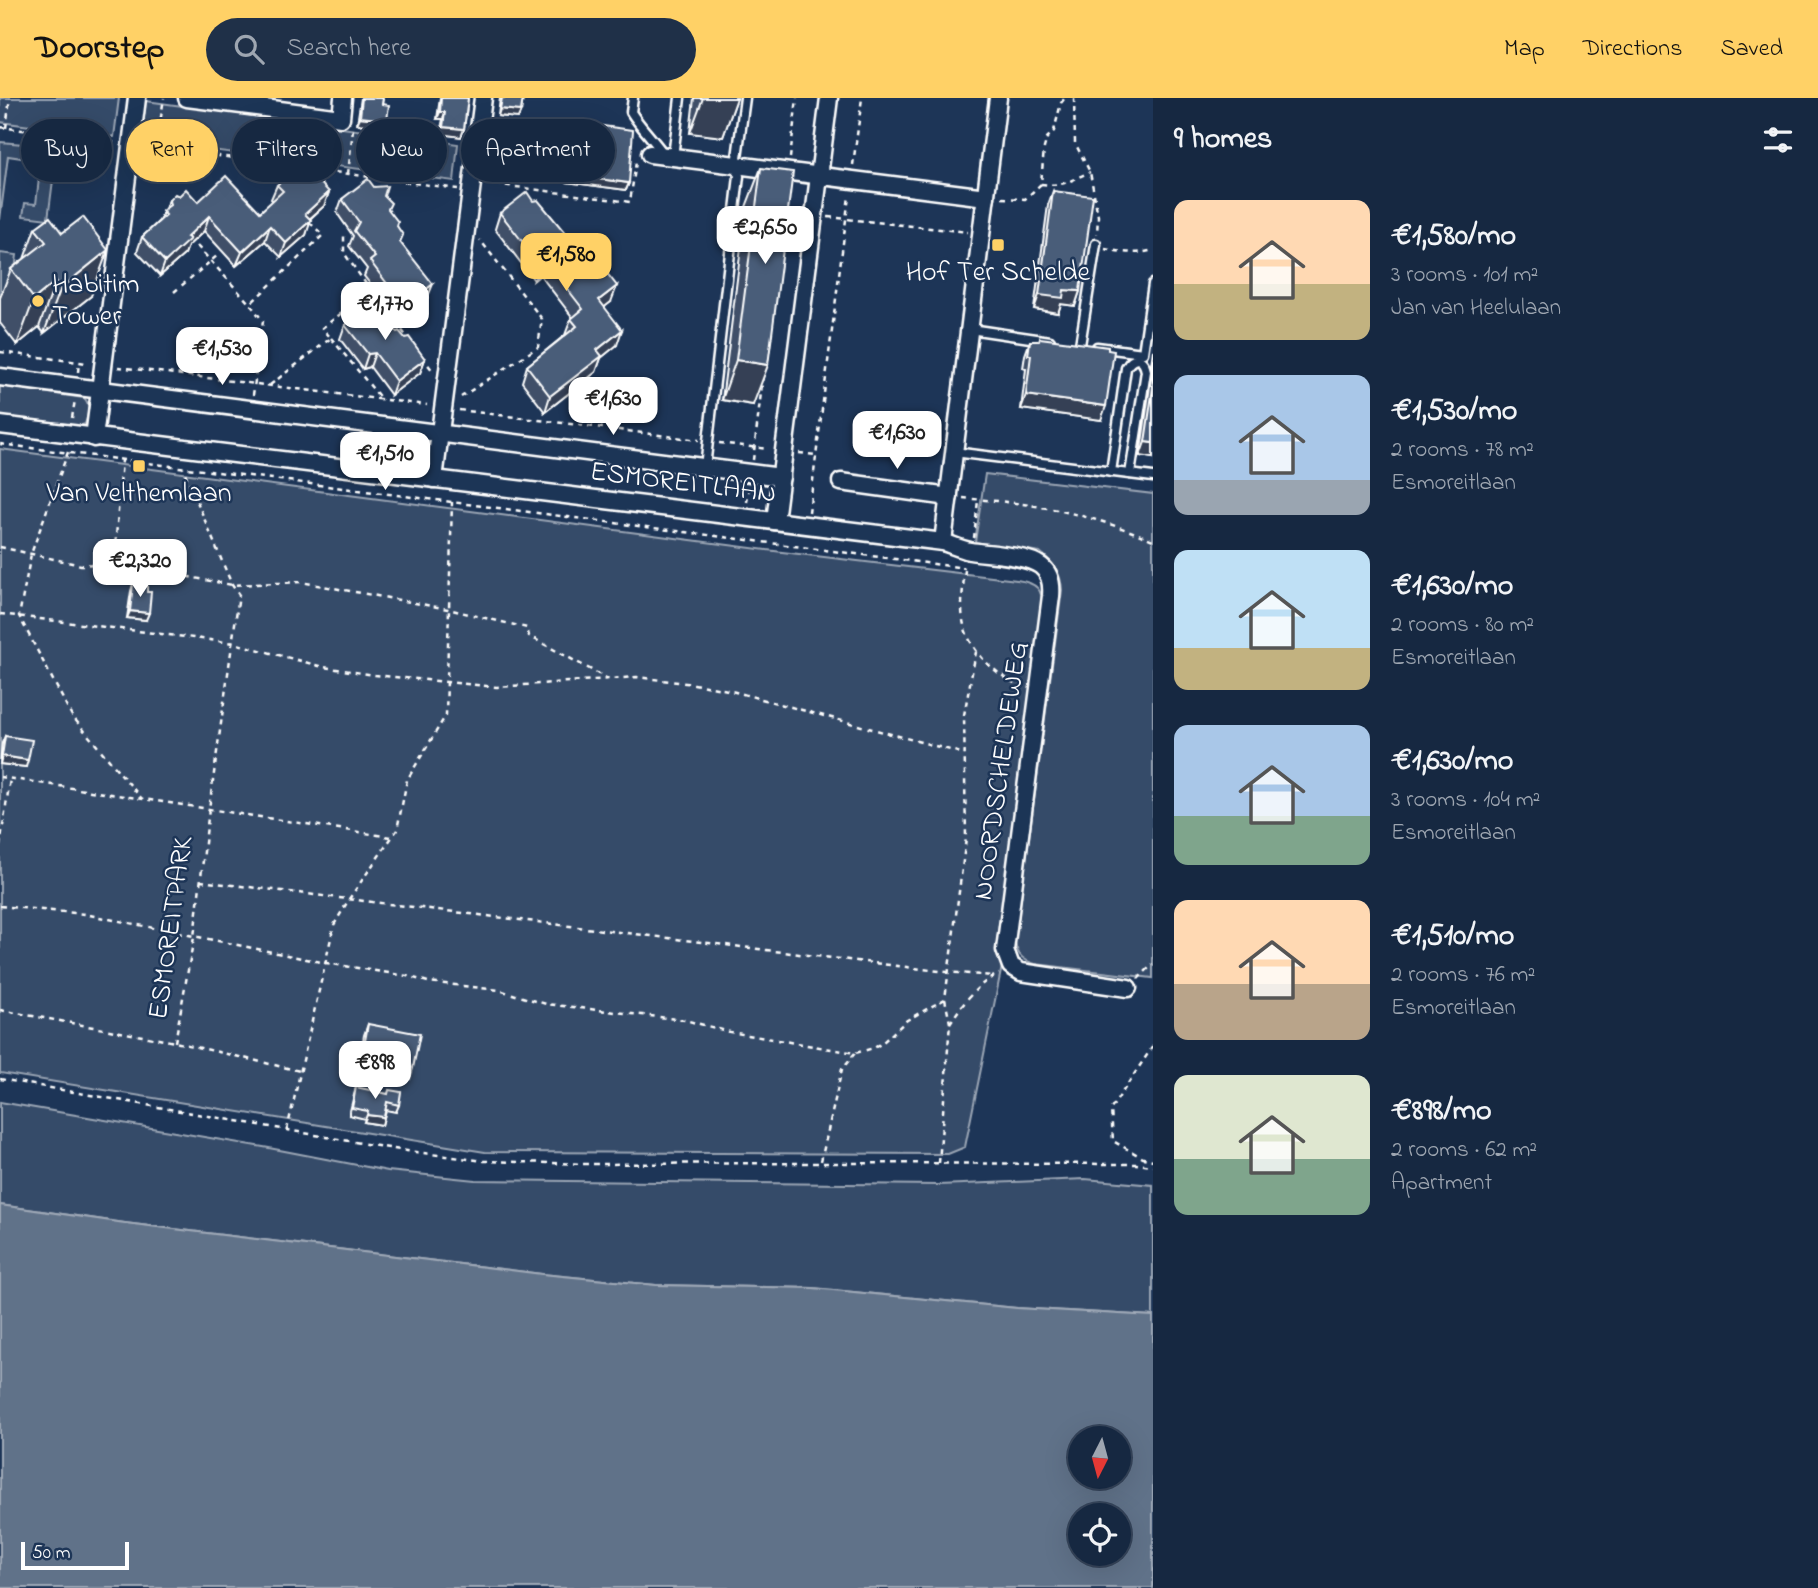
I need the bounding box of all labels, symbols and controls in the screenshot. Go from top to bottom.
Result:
search box [206,18,696,81]
text: Doorstep [35,25,164,73]
icon: search [230,30,268,68]
text: Search here [286,30,411,68]
text: Map [1504,32,1545,67]
text: Directions [1583,32,1682,67]
text: Saved [1720,32,1783,67]
text: 9 homes [1174,118,1272,162]
chip: Buy [21,119,112,182]
chip: Rent [126,119,218,182]
chip: Filters [232,119,342,182]
chip: New [356,119,447,182]
chip: Apartment [461,119,615,182]
icon: filters [1759,121,1797,159]
pin: €2,650 [708,206,822,266]
text: €2,650 [733,212,797,245]
text: €1,580/mo [1391,215,1516,259]
icon: home [1230,228,1314,312]
pin: €1,580 [509,234,623,293]
marker: Hof Ter Schelde [990,237,1006,253]
text: €1,580 [536,239,596,272]
place label: Hof Ter Schelde [906,253,1091,294]
text: 3 rooms · 101 m² [1391,259,1538,292]
place label: Habitim Tower [52,265,139,338]
pin: €1,770 [328,282,442,342]
text: €1,770 [357,288,413,321]
text: Jan van Heelulaan [1391,292,1561,325]
marker: Habitim Tower [30,293,46,309]
pin: €1,530 [165,328,279,387]
text: €1,530 [192,333,252,366]
pin: €1,630 [556,378,670,437]
text: €1,630 [585,383,641,416]
text: €1,530/mo [1391,390,1517,434]
icon: home [1230,403,1314,487]
pin: €1,630 [840,412,954,471]
text: €1,630 [869,417,925,450]
pin: €1,510 [328,432,442,492]
text: 2 rooms · 78 m² [1391,434,1534,467]
text: €1,510 [356,438,414,471]
street label: ESMOREITLAAN [587,452,779,516]
marker: Van Velthemlaan [131,458,147,474]
text: Esmoreitlaan [1391,467,1516,500]
place label: Van Velthemlaan [45,474,232,515]
pin: €2,320 [83,540,197,599]
text: €2,320 [109,545,171,578]
text: €1,630/mo [1391,565,1513,609]
icon: home [1230,578,1314,662]
text: 2 rooms · 80 m² [1391,609,1534,642]
street label: NOORDSCHELDEWEG [964,639,1040,903]
text: Esmoreitlaan [1391,642,1516,675]
text: €1,630/mo [1391,740,1513,784]
icon: home [1230,753,1314,837]
text: 3 rooms · 104 m² [1391,784,1540,817]
text: Esmoreitlaan [1391,817,1516,850]
street label: ESMOREITPARK [139,833,205,1022]
text: €1,510/mo [1391,915,1514,959]
icon: home [1230,928,1314,1012]
text: 2 rooms · 76 m² [1391,959,1535,992]
text: Esmoreitlaan [1391,992,1516,1025]
pin: €898 [334,1042,416,1101]
text: €898 [355,1047,395,1080]
text: €898/mo [1391,1090,1492,1134]
icon: home [1230,1103,1314,1187]
text: 2 rooms · 62 m² [1391,1134,1537,1167]
text: Apartment [1391,1167,1492,1200]
north arrow [1068,1426,1130,1489]
map controls [1068,1426,1131,1566]
button: locate [1068,1503,1131,1566]
scale bar [21,1539,130,1571]
text: 50 m [32,1540,71,1567]

